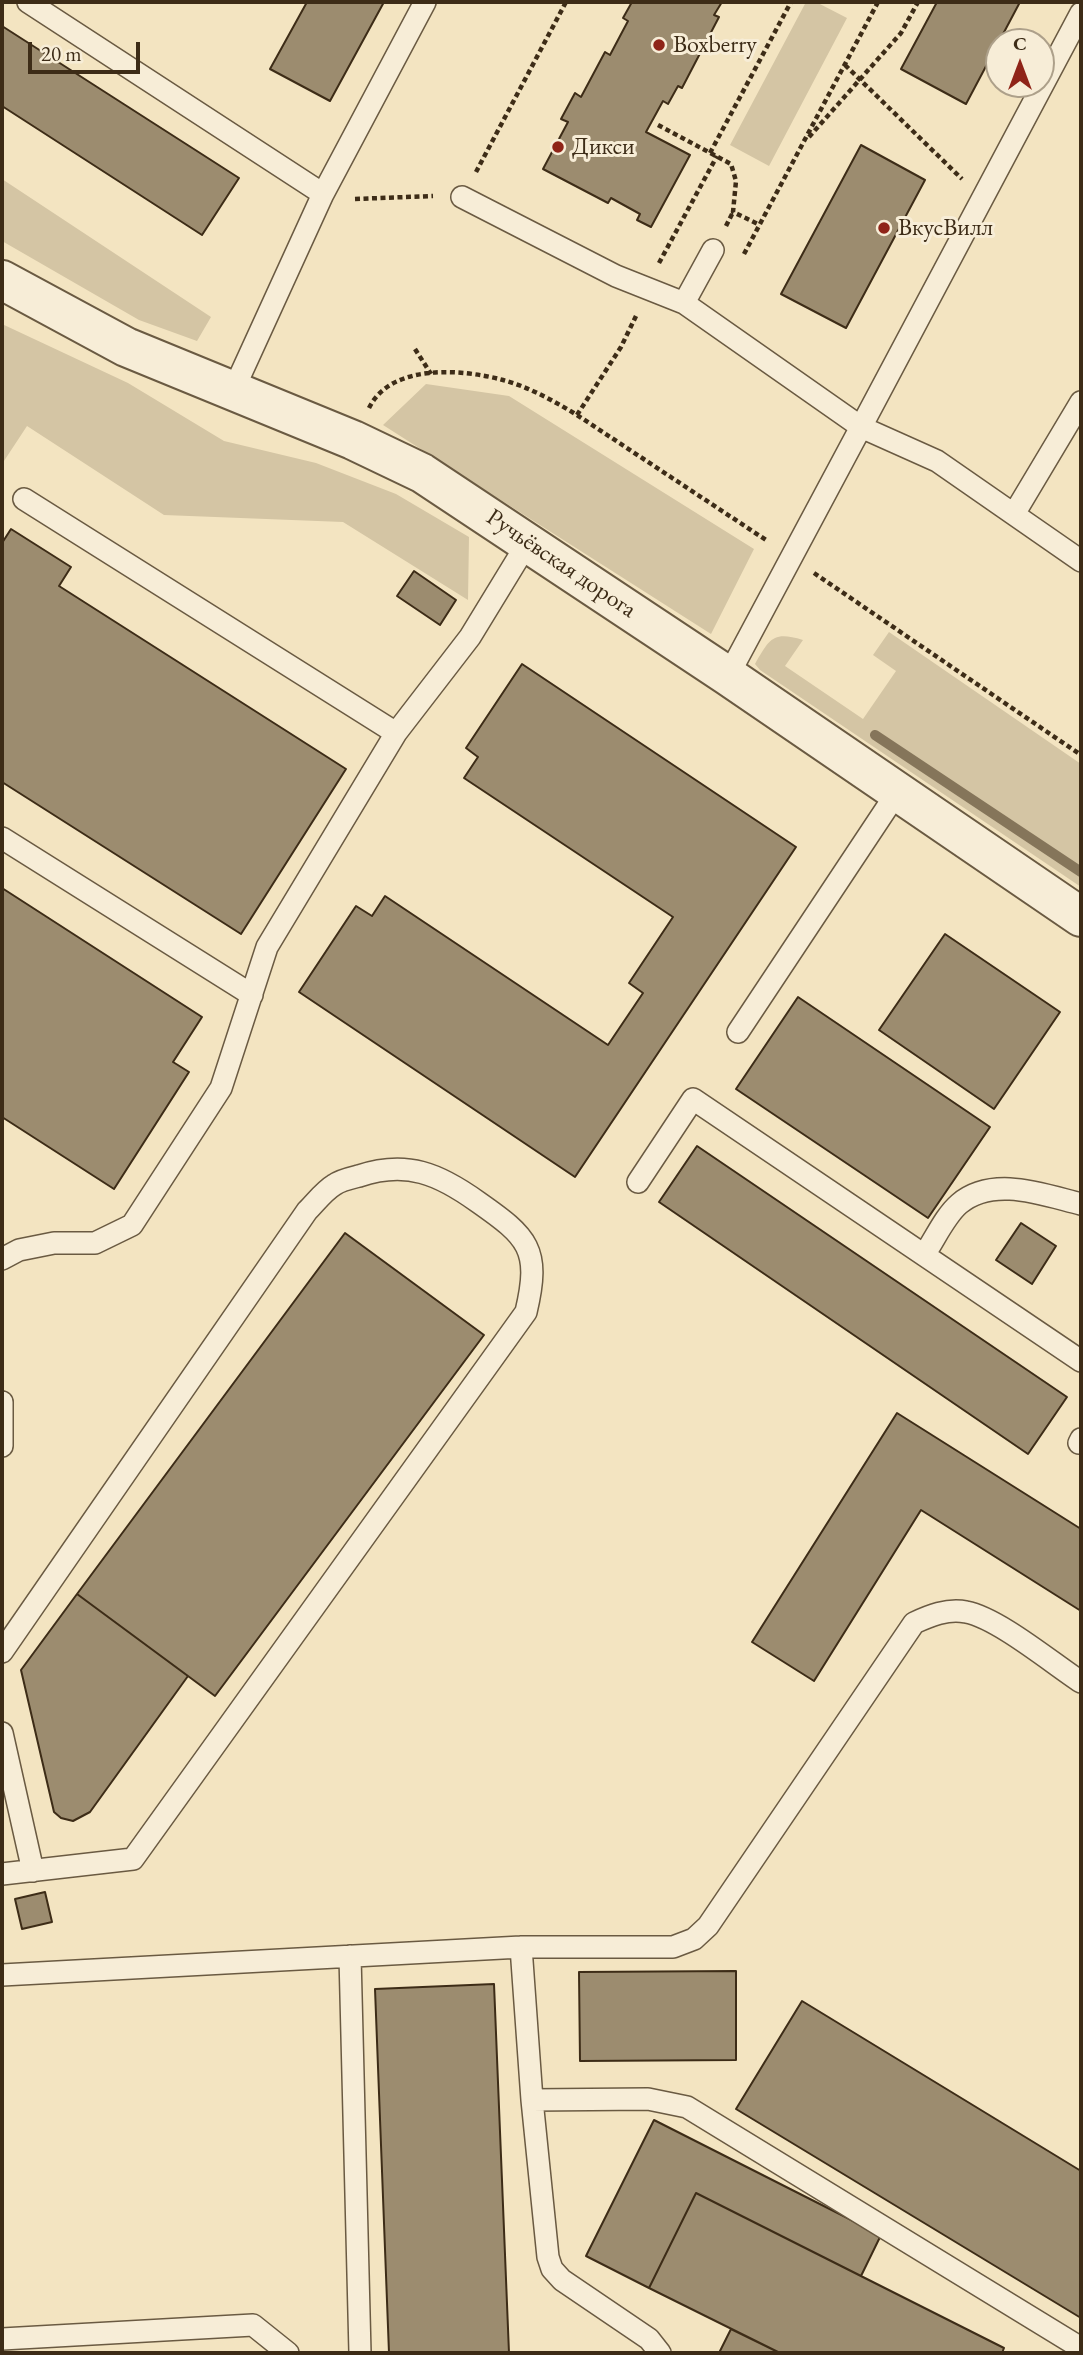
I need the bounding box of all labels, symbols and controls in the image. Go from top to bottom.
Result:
scale bar [32,28,144,72]
north arrow [985,28,1055,98]
place label: Boxberry [673,31,757,59]
text: С [1013,31,1027,56]
marker: Boxberry [651,37,667,53]
text: 20 m [41,40,82,67]
place label: Дикси [572,133,635,161]
marker: Дикси [550,139,566,155]
place label: ВкусВилл [898,214,993,242]
marker: ВкусВилл [876,220,892,236]
street label: Ручьёвская дорога [481,503,641,625]

